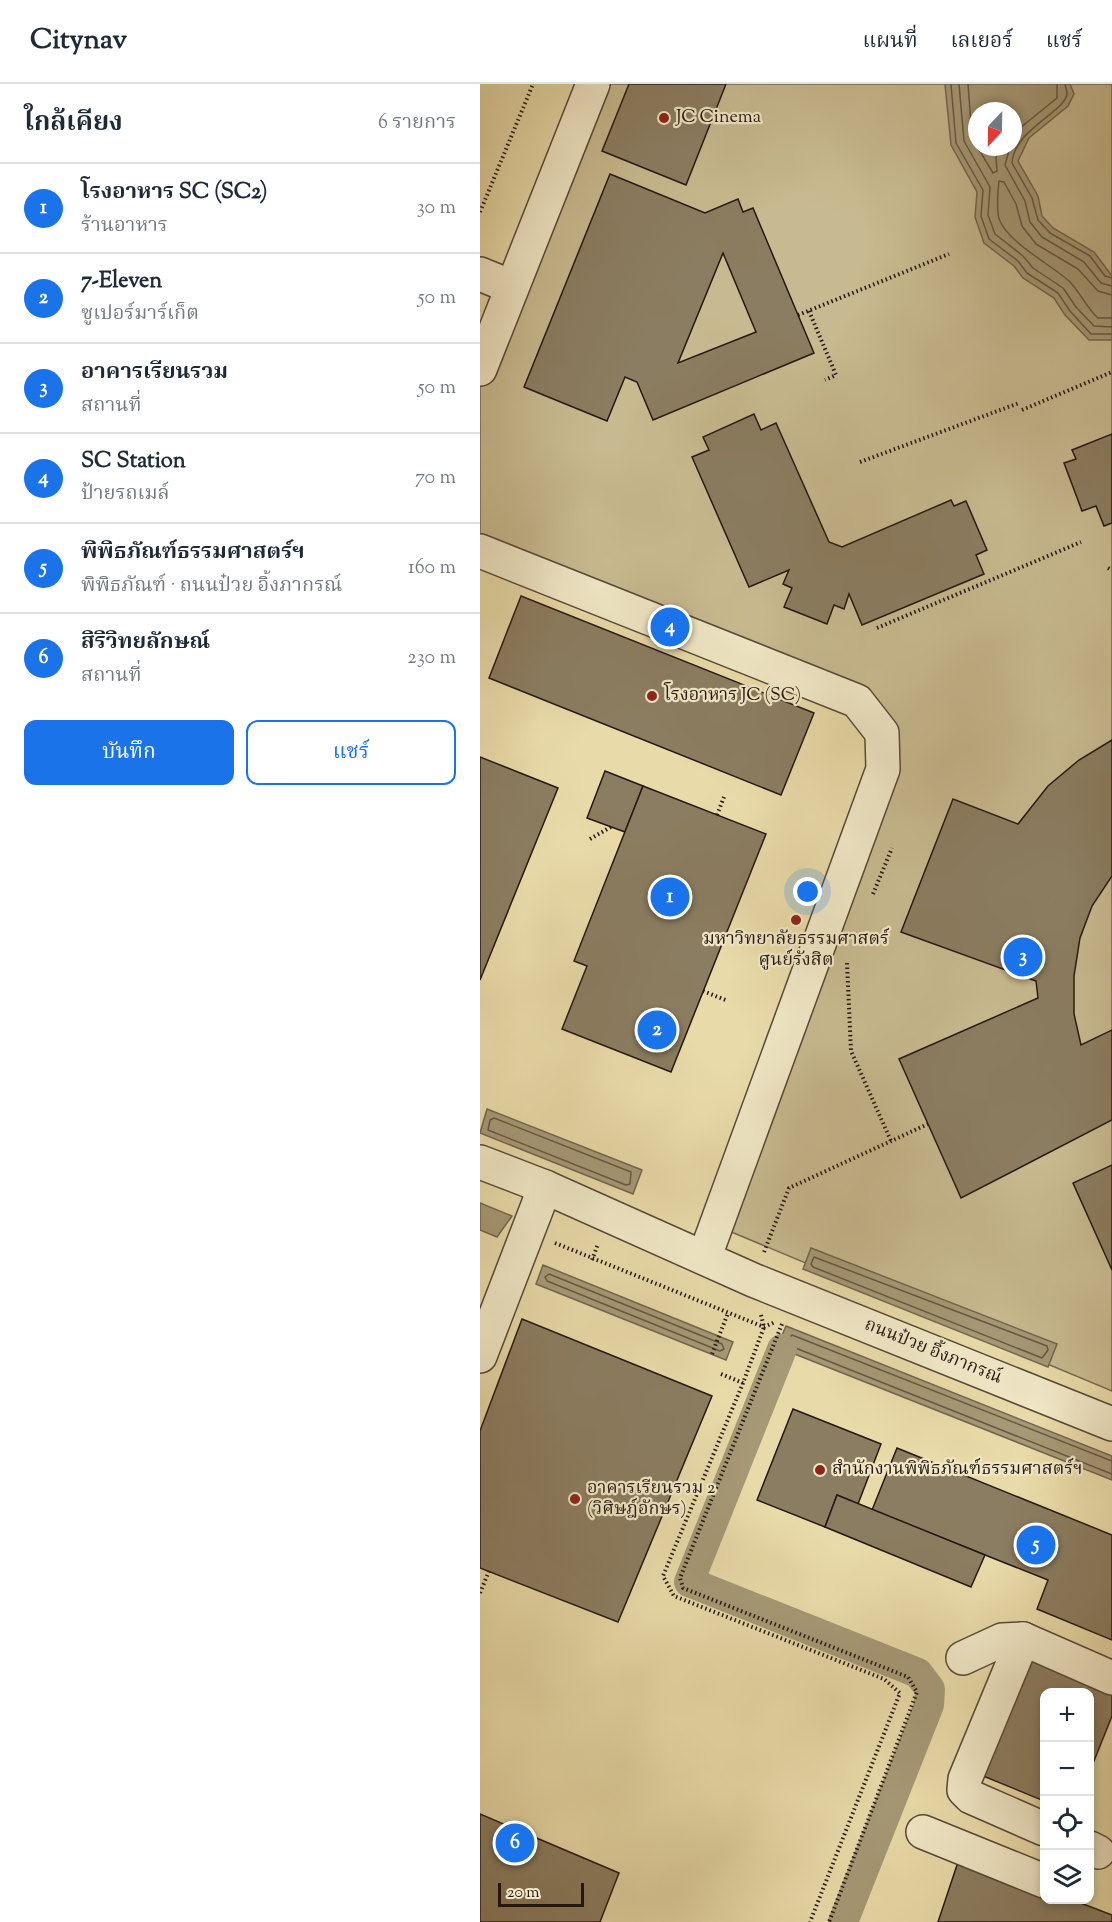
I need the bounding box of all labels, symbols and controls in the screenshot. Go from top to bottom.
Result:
text: Citynav [30,21,127,61]
text: แผนที่ [863,27,918,57]
text: เลเยอร์ [951,27,1013,57]
text: แชร์ [1046,27,1082,57]
north arrow [968,102,1022,156]
text: ใกล้เคียง [24,105,123,142]
place label: JC Cinema [675,105,761,131]
text: 6 รายการ [378,109,456,138]
marker: JC Cinema [657,111,671,125]
text: โรงอาหาร SC (SC2) [81,177,267,209]
text: 1 [40,194,47,223]
text: 30 m [417,194,456,223]
text: ร้านอาหาร [81,212,168,241]
text: 7-Eleven [81,266,162,298]
text: 2 [39,284,48,313]
text: 50 m [418,284,456,313]
text: ซูเปอร์มาร์เก็ต [81,300,199,329]
text: อาคารเรียนรวม [81,357,228,389]
text: 3 [39,374,48,403]
text: 50 m [418,374,456,403]
text: สถานที่ [81,392,142,421]
text: SC Station [81,446,186,478]
text: 4 [38,464,49,493]
text: 70 m [415,464,456,493]
text: ป้ายรถเมล์ [81,480,170,509]
text: พิพิธภัณฑ์ธรรมศาสตร์ฯ [81,537,305,569]
text: 5 [40,554,47,583]
text: 160 m [408,554,456,583]
text: พิพิธภัณฑ์ · ถนนป๋วย อิ้งภากรณ์ [81,572,342,601]
pin: 4 [650,604,690,650]
text: สิริวิทยลักษณ์ [81,627,210,659]
text: 6 [39,644,48,673]
text: 230 m [407,644,456,673]
text: สถานที่ [81,662,142,691]
place label: โรงอาหาร JC (SC) [663,681,801,709]
marker: โรงอาหาร JC (SC) [645,689,659,703]
button: บันทึก [24,720,234,785]
button: แชร์ [246,720,456,785]
pin: 1 [650,874,690,920]
your location [793,877,822,906]
marker: มหาวิทยาลัยธรรมศาสตร์ ศูนย์รังสิต [789,913,803,927]
place label: มหาวิทยาลัยธรรมศาสตร์ ศูนย์รังสิต [703,927,890,974]
pin: 3 [1004,934,1042,980]
pin: 2 [638,1008,676,1052]
street label: ถนนป๋วย อิ้งภากรณ์ [860,1310,1007,1391]
place label: สำนักงานพิพิธภัณฑ์ธรรมศาสตร์ฯ [832,1457,1083,1483]
marker: สำนักงานพิพิธภัณฑ์ธรรมศาสตร์ฯ [813,1463,827,1477]
place label: อาคารเรียนรวม 2 (วิศิษฎ์อักษร) [587,1476,716,1523]
marker: อาคารเรียนรวม 2 (วิศิษฎ์อักษร) [568,1492,582,1506]
pin: 5 [1016,1522,1056,1568]
map controls [1040,1688,1094,1904]
button: + [1040,1688,1094,1742]
button: − [1040,1742,1094,1796]
button: locate [1040,1796,1094,1850]
pin: 6 [495,1820,534,1866]
button: layers [1040,1850,1094,1904]
scale bar [498,1880,584,1908]
text: 20 m [507,1882,540,1905]

